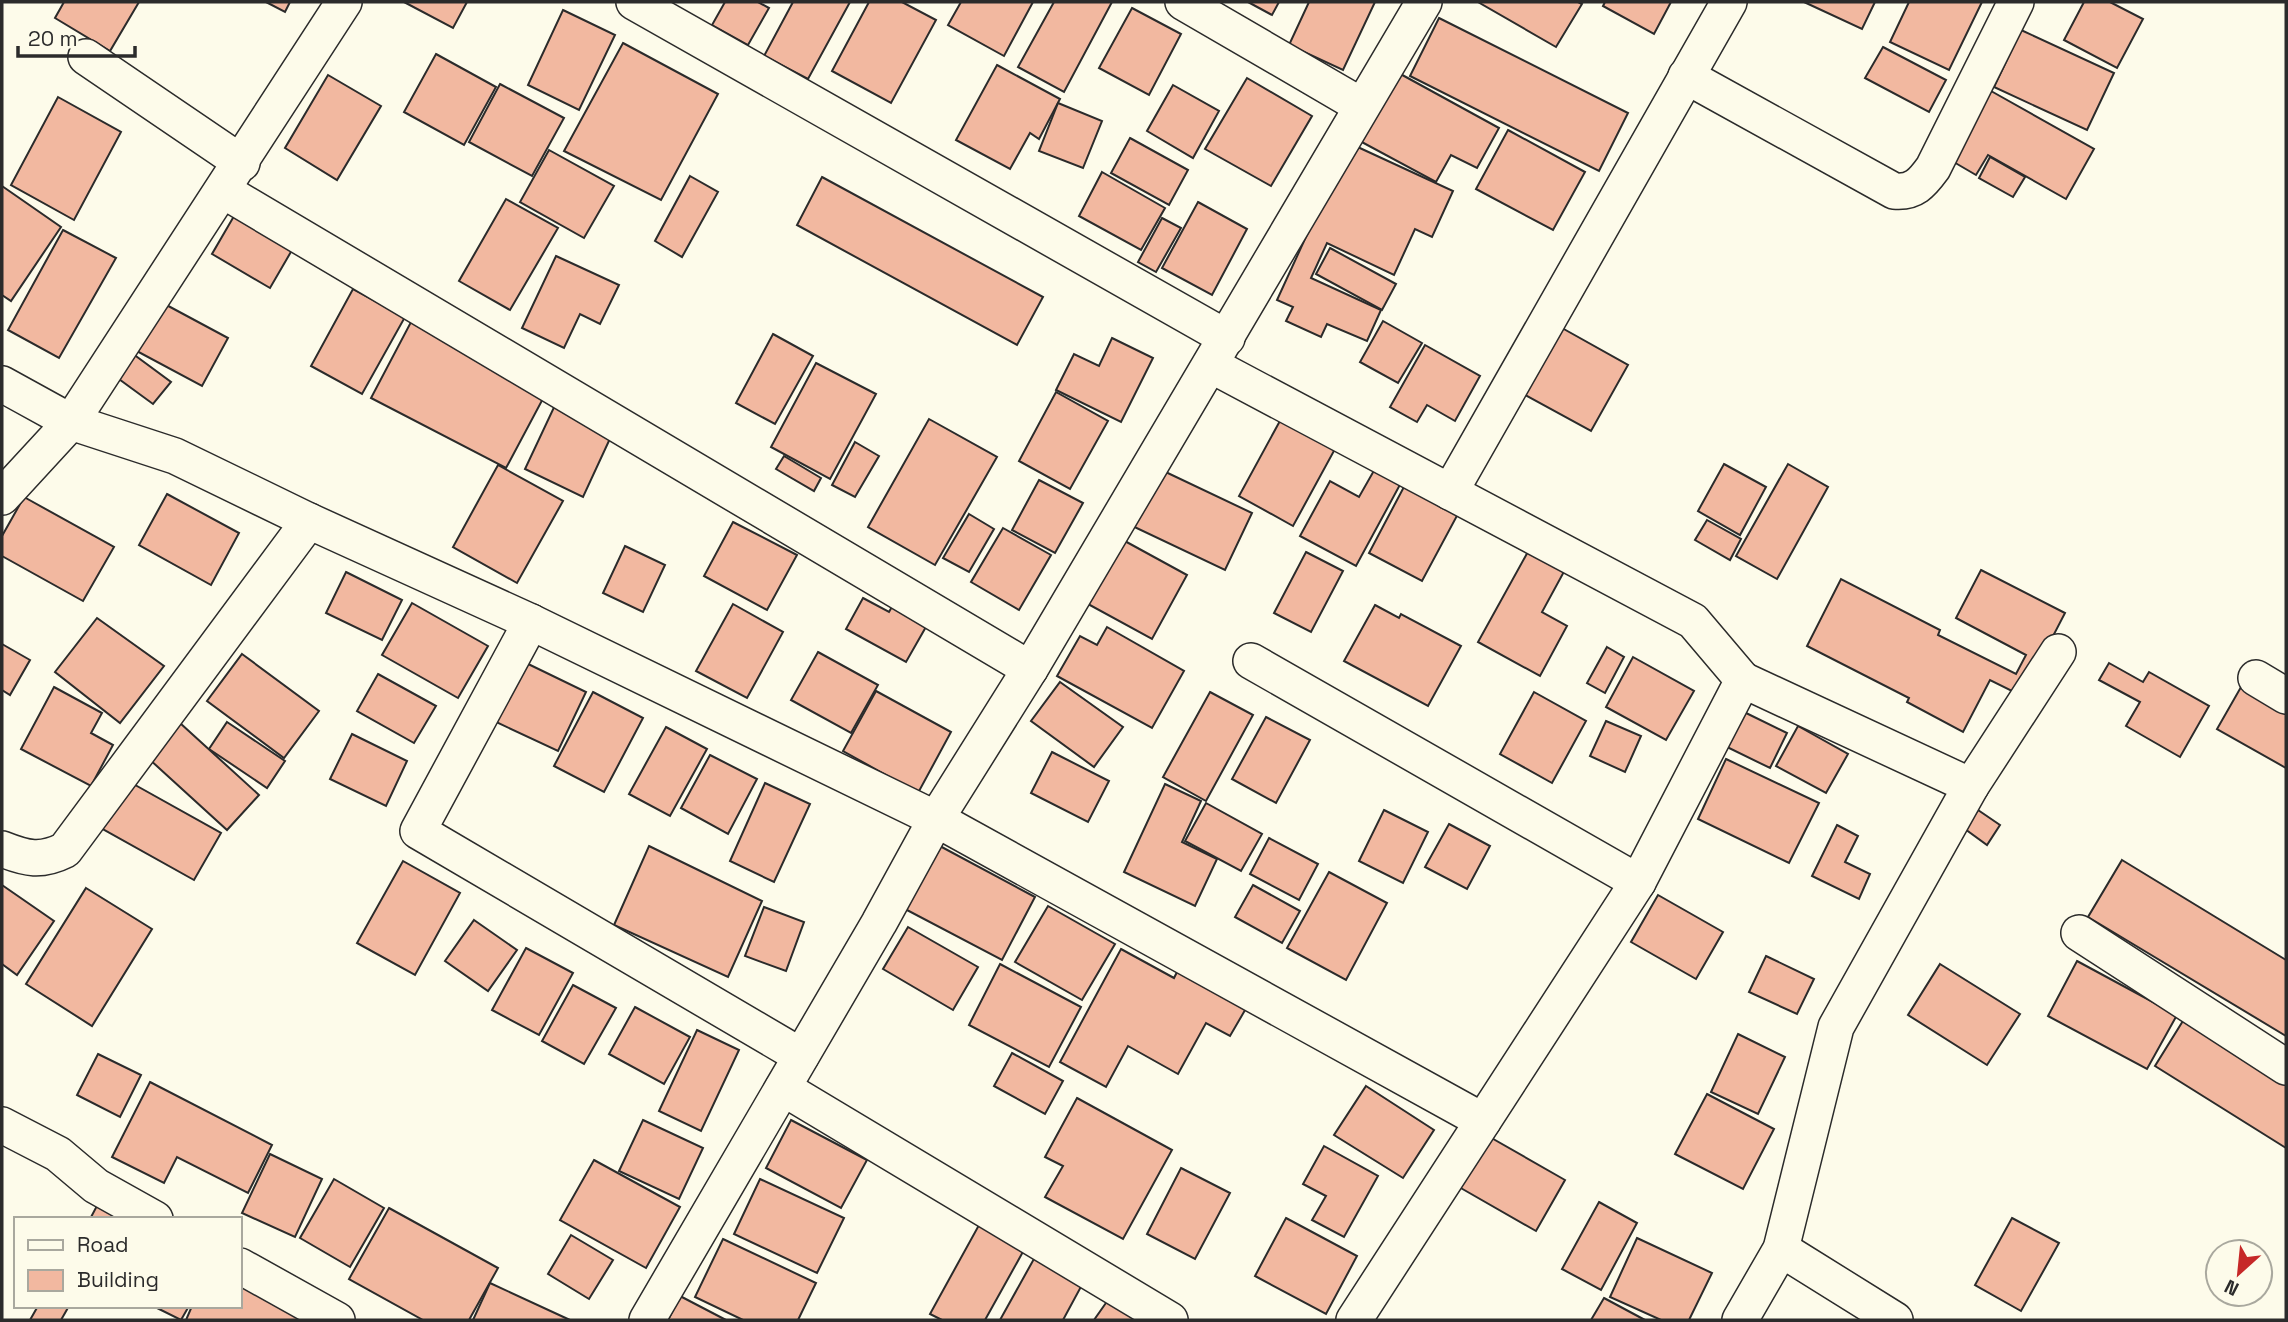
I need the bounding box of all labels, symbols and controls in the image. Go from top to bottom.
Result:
scale bar [18,14,135,58]
text: 20 m [28,25,78,52]
legend [14,1217,242,1308]
text: Road [77,1231,129,1258]
north arrow [2204,1238,2274,1308]
text: Building [77,1266,159,1293]
text: N [2220,1274,2243,1302]

